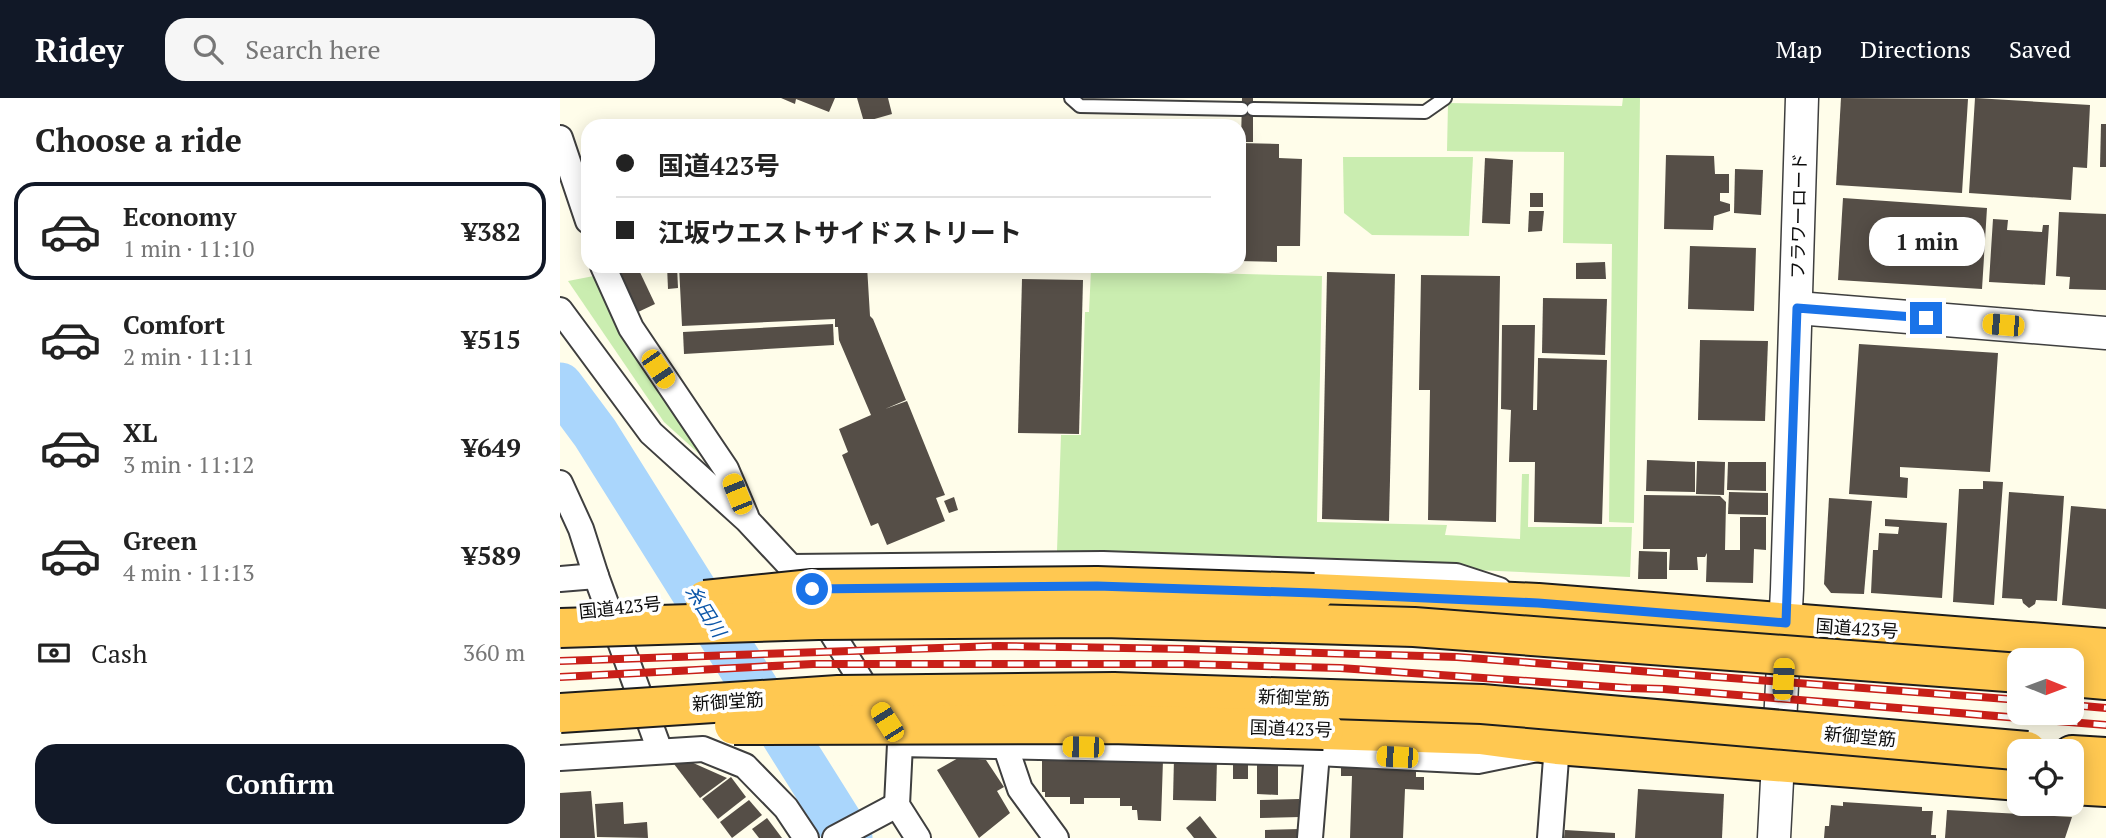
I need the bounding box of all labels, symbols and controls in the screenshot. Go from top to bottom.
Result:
search box [165,18,655,81]
text: Ridey [35,28,123,71]
icon: search [189,30,227,68]
text: Search here [245,32,381,66]
text: Map [1776,33,1822,65]
text: Directions [1860,33,1971,65]
text: Saved [2009,33,2071,65]
text: Choose a ride [35,119,242,161]
text: 国道423号 [658,148,780,182]
street label: フラワーロード [1785,153,1811,279]
text: Economy [123,199,236,233]
icon: car [39,200,102,263]
text: ¥382 [462,214,521,248]
text: 江坂ウエストサイドストリート [658,215,1022,249]
callout: 1 min [1868,216,1984,266]
text: 1 min [1896,226,1958,257]
text: 1 min · 11:10 [123,233,255,264]
route end [1910,302,1942,334]
text: Comfort [123,307,225,341]
icon: car [39,308,102,371]
car [1982,313,2025,337]
text: ¥515 [462,322,521,356]
text: 2 min · 11:11 [123,341,255,372]
car [638,346,679,392]
text: XL [123,415,157,449]
icon: car [39,416,102,479]
text: ¥649 [462,430,521,464]
text: 3 min · 11:12 [123,449,255,480]
car [720,471,755,517]
text: Green [123,523,197,557]
icon: car [39,524,102,587]
text: ¥589 [462,538,521,572]
text: 4 min · 11:13 [123,557,255,588]
route start [796,573,828,605]
water label: 糸田川 [681,580,733,643]
street label: 国道423号 [577,591,662,623]
street label: 国道423号 [1815,613,1899,643]
icon: cash [35,634,73,672]
text: Cash [91,636,147,670]
text: 360 m [463,637,525,668]
north arrow [2007,648,2084,724]
map controls [2007,648,2084,816]
car [1772,657,1795,701]
street label: 新御堂筋 [1258,684,1330,710]
street label: 新御堂筋 [691,687,765,715]
car [867,699,908,745]
street label: 国道423号 [1249,715,1333,741]
street label: 新御堂筋 [1823,721,1897,751]
car [1062,736,1105,758]
button: locate [2007,739,2084,816]
button: Confirm [35,744,525,824]
car [1376,745,1419,769]

